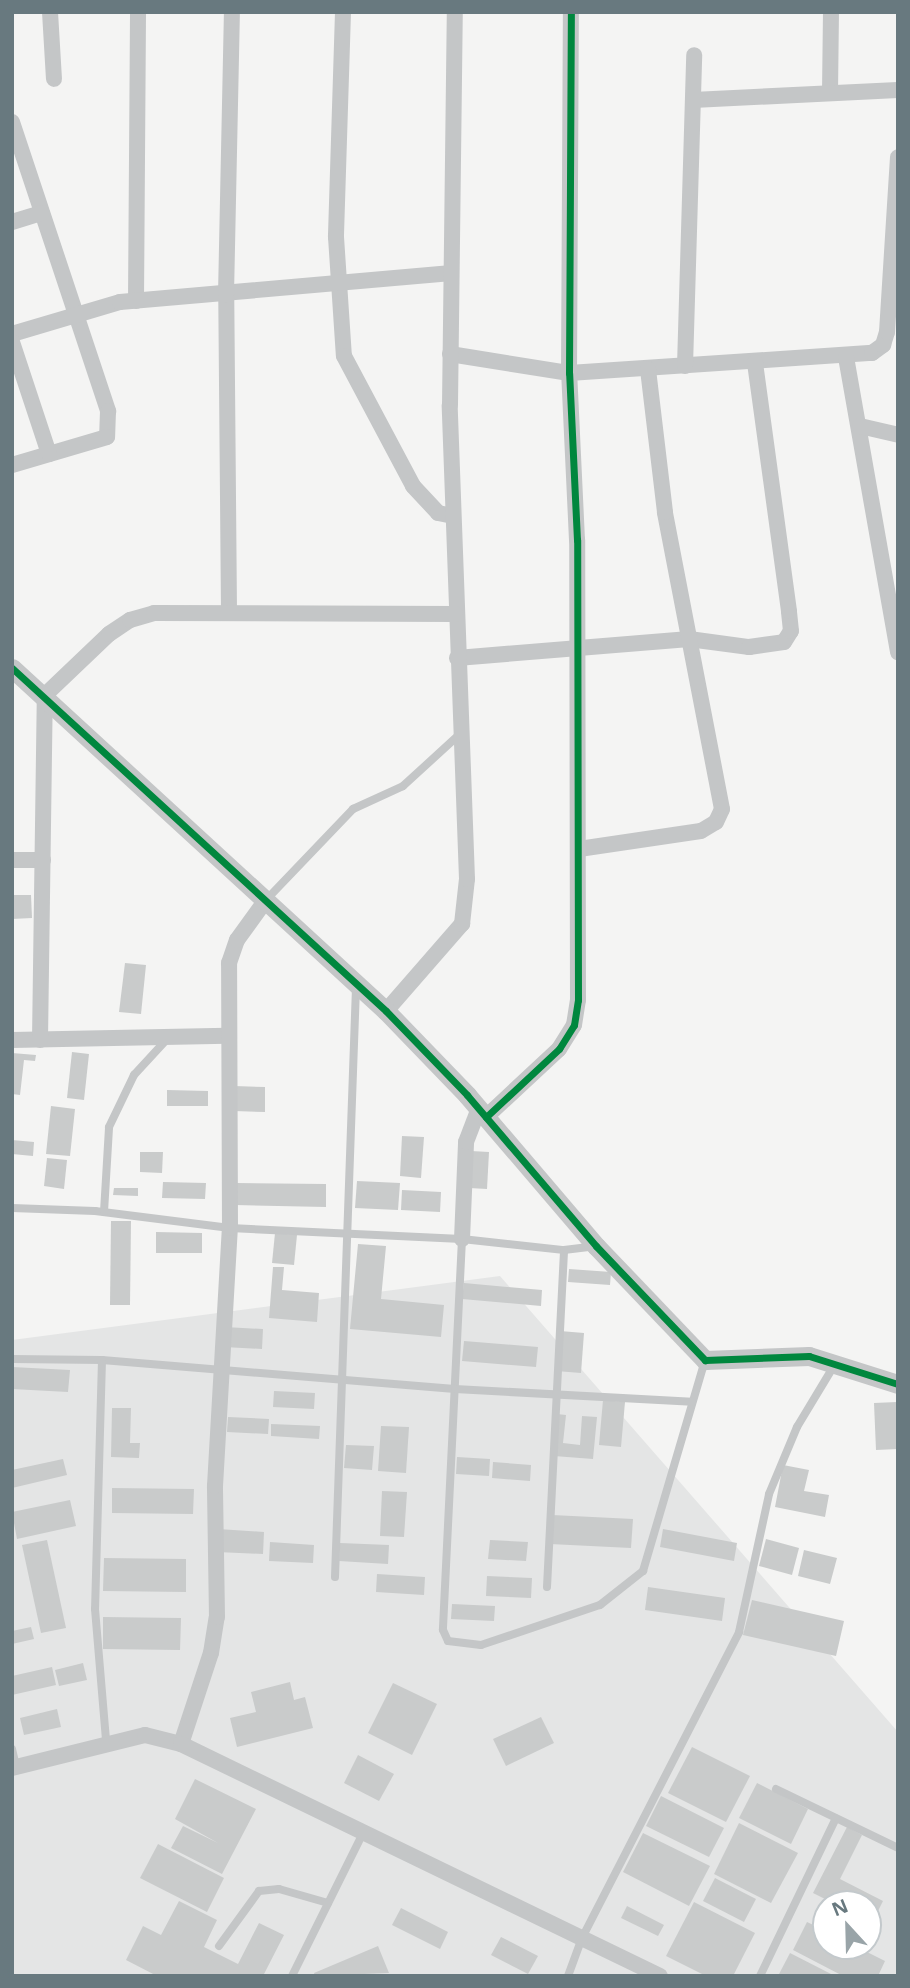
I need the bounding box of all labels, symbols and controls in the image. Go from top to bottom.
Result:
north arrow [812,1890,882,1960]
text: N [828,1892,852,1922]

